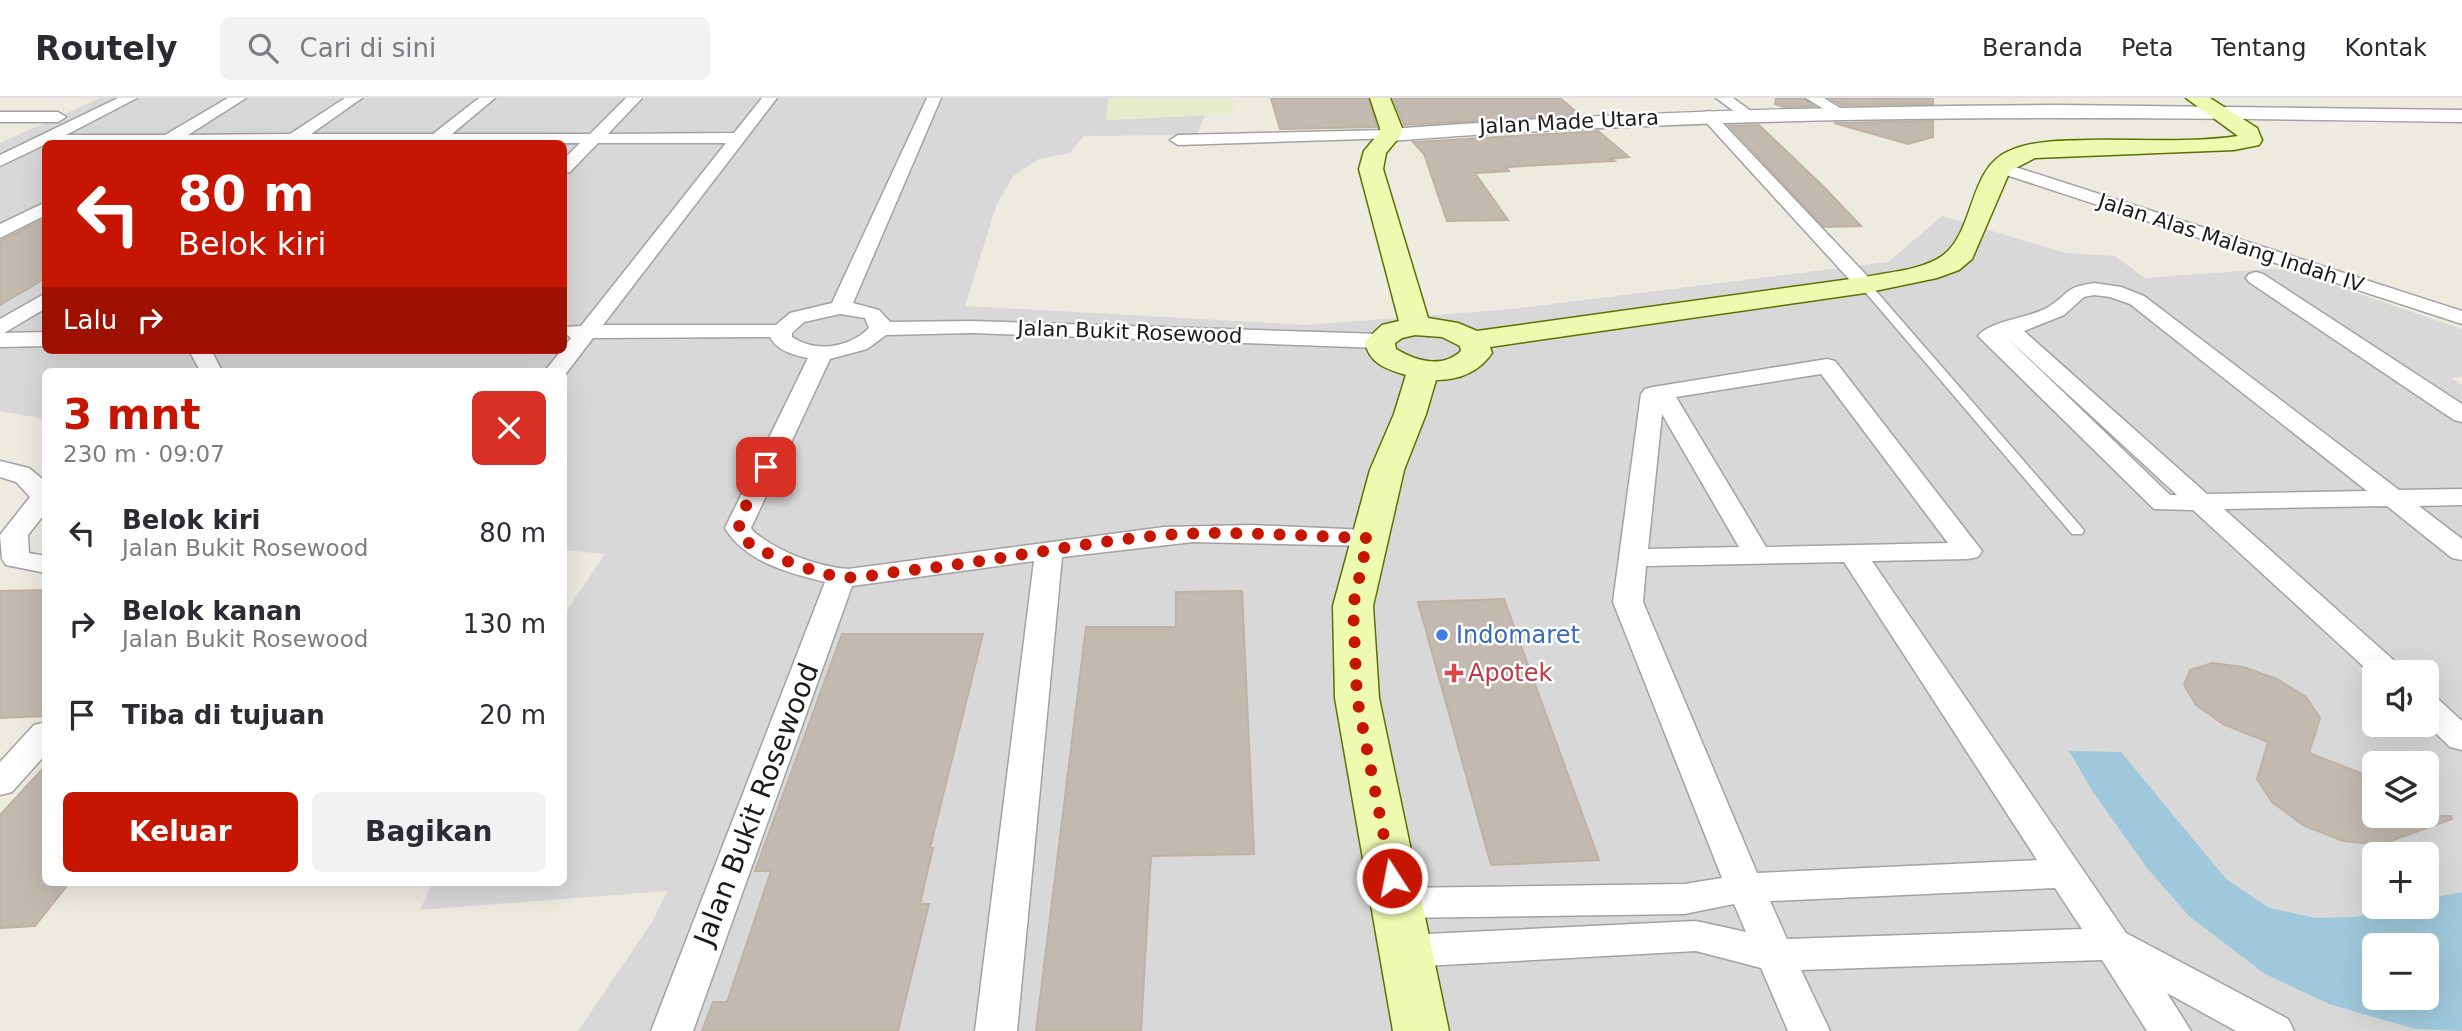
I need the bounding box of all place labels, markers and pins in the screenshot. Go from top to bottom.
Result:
pin [736,437,796,497]
place label: Indomaret [1456,621,1580,649]
marker: Indomaret [1434,627,1450,643]
place label: Apotek [1468,659,1553,687]
marker: Apotek [1446,665,1462,681]

